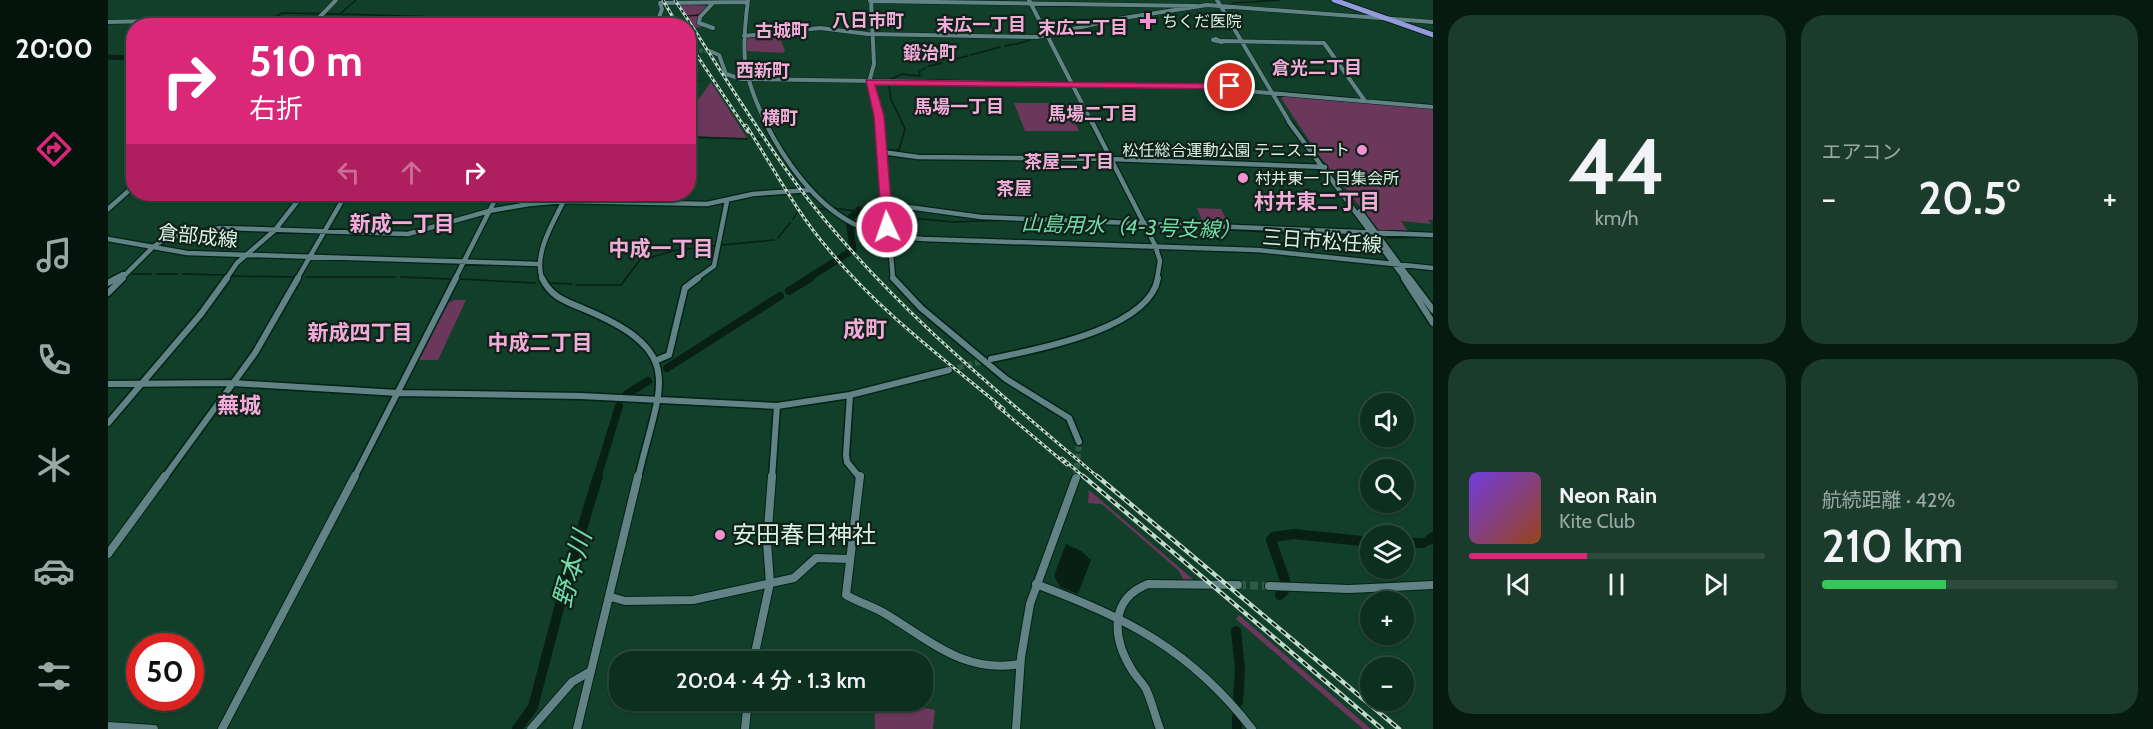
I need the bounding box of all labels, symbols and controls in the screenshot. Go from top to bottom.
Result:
district label: 八日市町 [832,10,904,32]
marker: ちくだ医院 [1139,12,1157,30]
place label: ちくだ医院 [1162,12,1242,31]
district label: 末広一丁目 [936,14,1026,36]
district label: 末広二丁目 [1038,17,1128,39]
district label: 古城町 [755,20,809,42]
text: 20:00 [15,32,93,65]
text: 510 m [249,35,363,87]
icon: right [150,42,228,120]
district label: 鍛治町 [903,42,957,64]
district label: 倉光二丁目 [1272,57,1362,79]
district label: 西新町 [736,60,790,82]
pin [1204,60,1255,111]
icon: arrive [1213,69,1246,102]
text: 右折 [249,92,303,125]
district label: 馬場一丁目 [914,96,1004,118]
district label: 馬場二丁目 [1048,103,1138,125]
district label: 横町 [762,107,798,129]
text: 44 [1568,119,1665,214]
icon: directions [33,128,75,170]
text: エアコン [1822,140,1902,164]
place label: 松任総合運動公園 テニスコート [1122,141,1350,160]
marker: 松任総合運動公園 テニスコート [1355,143,1369,157]
district label: 茶屋二丁目 [1024,151,1114,173]
icon: left [332,156,365,189]
icon: ahead [395,156,428,189]
icon: right [458,156,491,189]
place label: 村井東一丁目集会所 [1255,169,1399,188]
marker: 村井東一丁目集会所 [1236,171,1250,185]
text: 20.5° [1918,171,2020,225]
district label: 茶屋 [996,178,1032,200]
text: − [1822,178,1836,218]
text: + [2102,178,2117,218]
district label: 村井東二丁目 [1254,189,1380,214]
position arrow [855,195,919,259]
text: km/h [1595,206,1639,230]
water label: 山島用水（4-3号支線） [1021,210,1241,243]
district label: 新成一丁目 [350,211,455,236]
street label: 倉部成線 [157,220,239,252]
street label: 三日市松任線 [1261,225,1383,257]
icon: music [33,234,75,276]
district label: 中成一丁目 [609,236,714,261]
district label: 成町 [843,316,887,343]
district label: 新成四丁目 [308,320,413,345]
district label: 中成二丁目 [488,330,593,355]
icon: phone [33,339,75,381]
district label: 蕪城 [217,392,261,419]
map controls [1360,393,1414,711]
button: sound [1360,393,1414,447]
icon: climate [33,444,75,486]
button: search [1360,459,1414,513]
text: Neon Rain [1559,482,1657,509]
text: 航続距離 · 42% [1822,488,1955,512]
text: Kite Club [1559,509,1635,533]
text: 210 km [1822,519,1963,573]
place label: 安田春日神社 [732,520,876,549]
water label: 野本川 [546,524,599,611]
button: layers [1360,525,1414,579]
marker: 安田春日神社 [713,528,727,542]
icon: car [33,550,75,592]
icon: previous [1502,568,1535,601]
icon: pause [1600,568,1633,601]
icon: next [1699,568,1732,601]
button: + [1360,591,1414,645]
speed limit sign: 50 [126,633,204,711]
icon: filters [33,655,75,697]
button: − [1360,657,1414,711]
text: 20:04 · 4 分 · 1.3 km [676,667,866,694]

